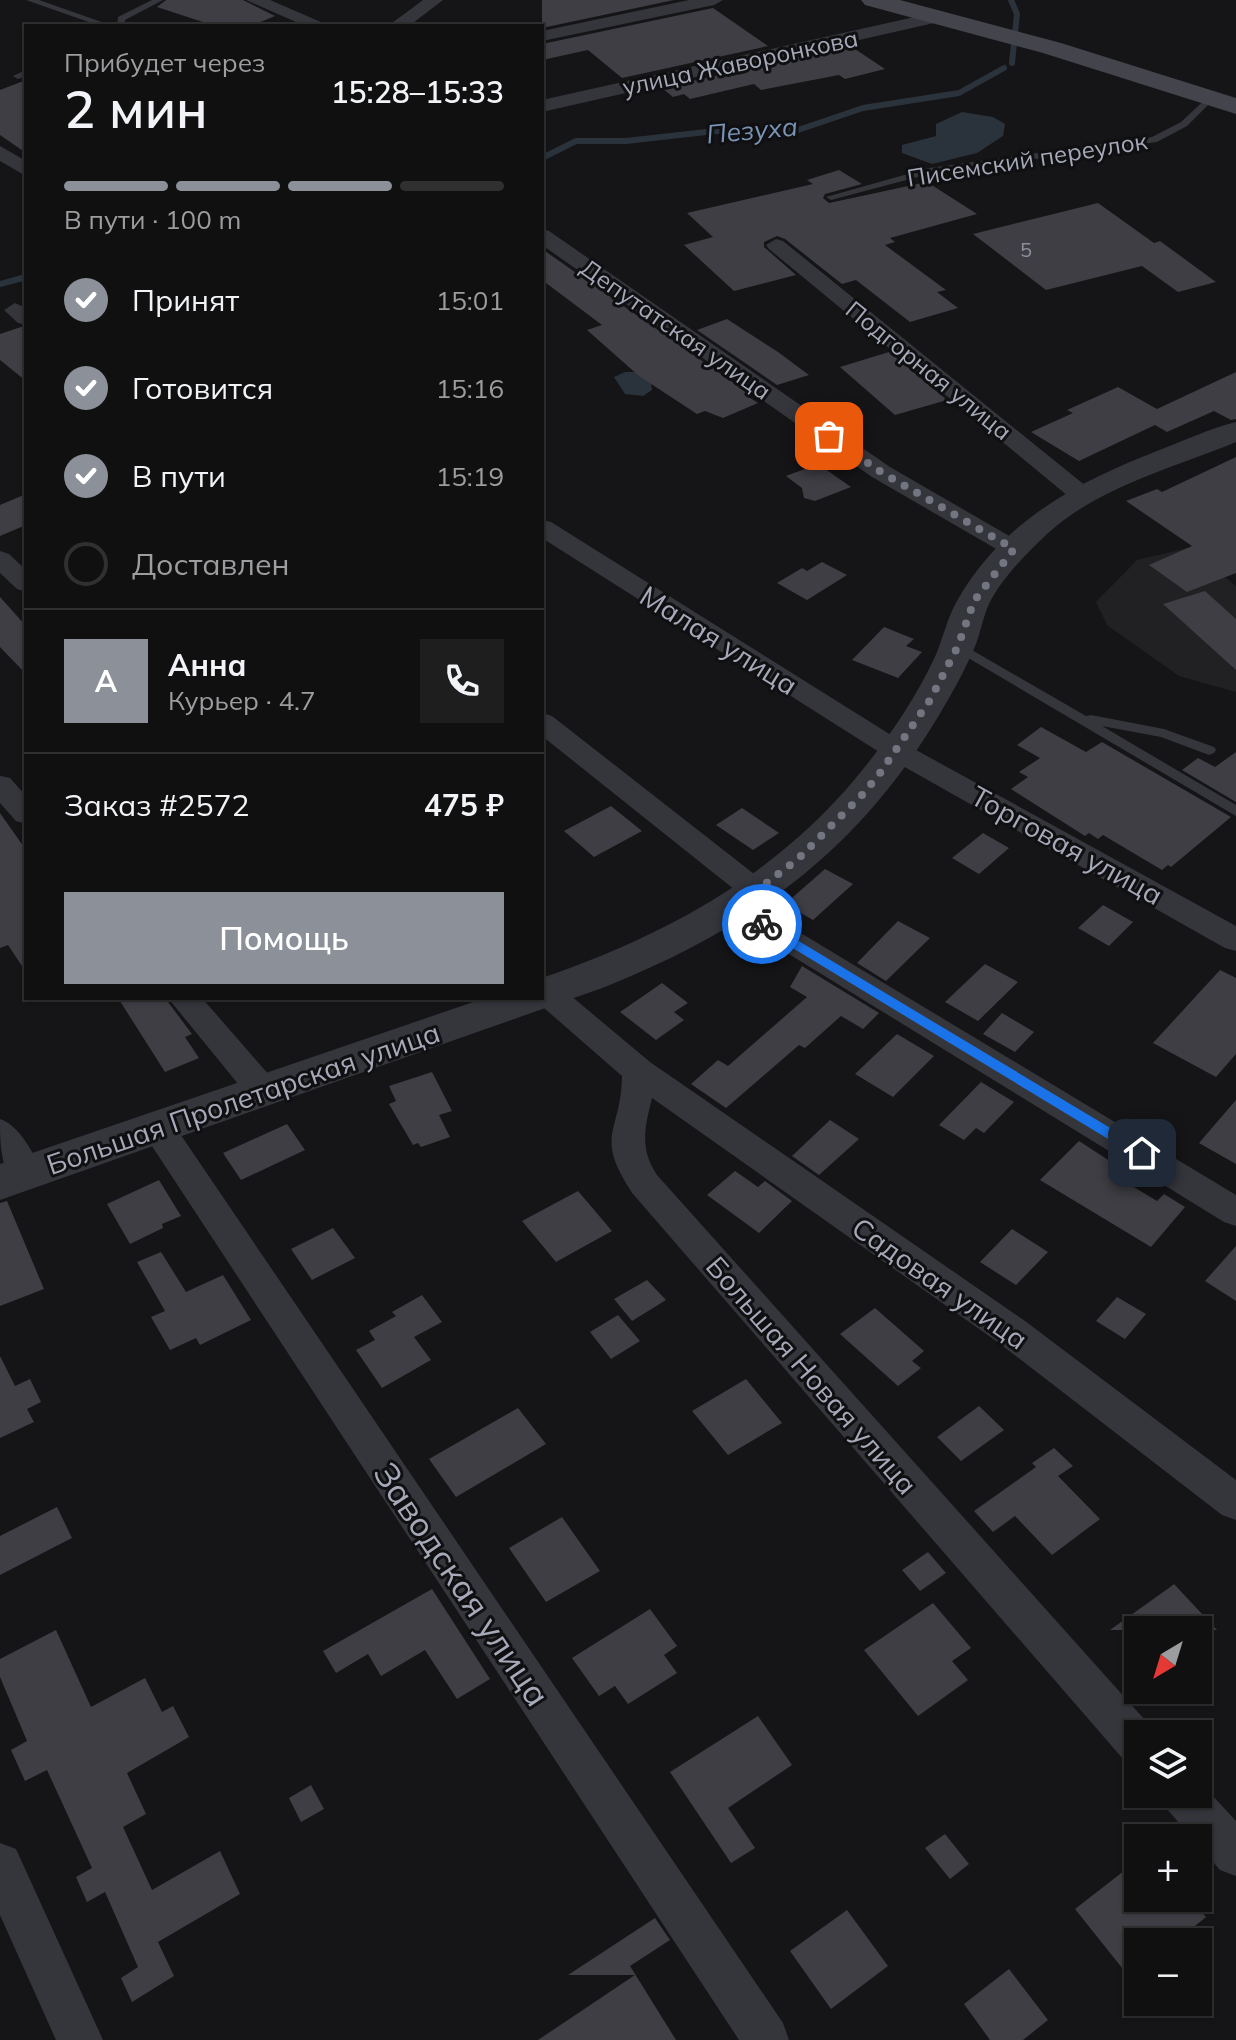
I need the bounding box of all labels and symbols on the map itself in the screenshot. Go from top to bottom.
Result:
street label: улица Жаворонкова [620,22,860,102]
water label: Пезуха [705,110,799,150]
street label: Писемский переулок [905,125,1149,193]
house number: 5 [1020,237,1032,262]
street label: Депутатская улица [575,252,777,406]
street label: Подгорная улица [840,294,1018,446]
pin [795,402,863,470]
street label: Малая улица [634,578,804,702]
street label: Торговая улица [965,778,1169,912]
courier [722,884,802,964]
street label: Большая Пролетарская улица [42,1014,444,1182]
pin [1108,1119,1176,1187]
street label: Садовая улица [845,1210,1035,1356]
street label: Большая Новая улица [699,1249,925,1501]
street label: Заводская улица [364,1454,560,1714]
north arrow [1124,1616,1212,1704]

